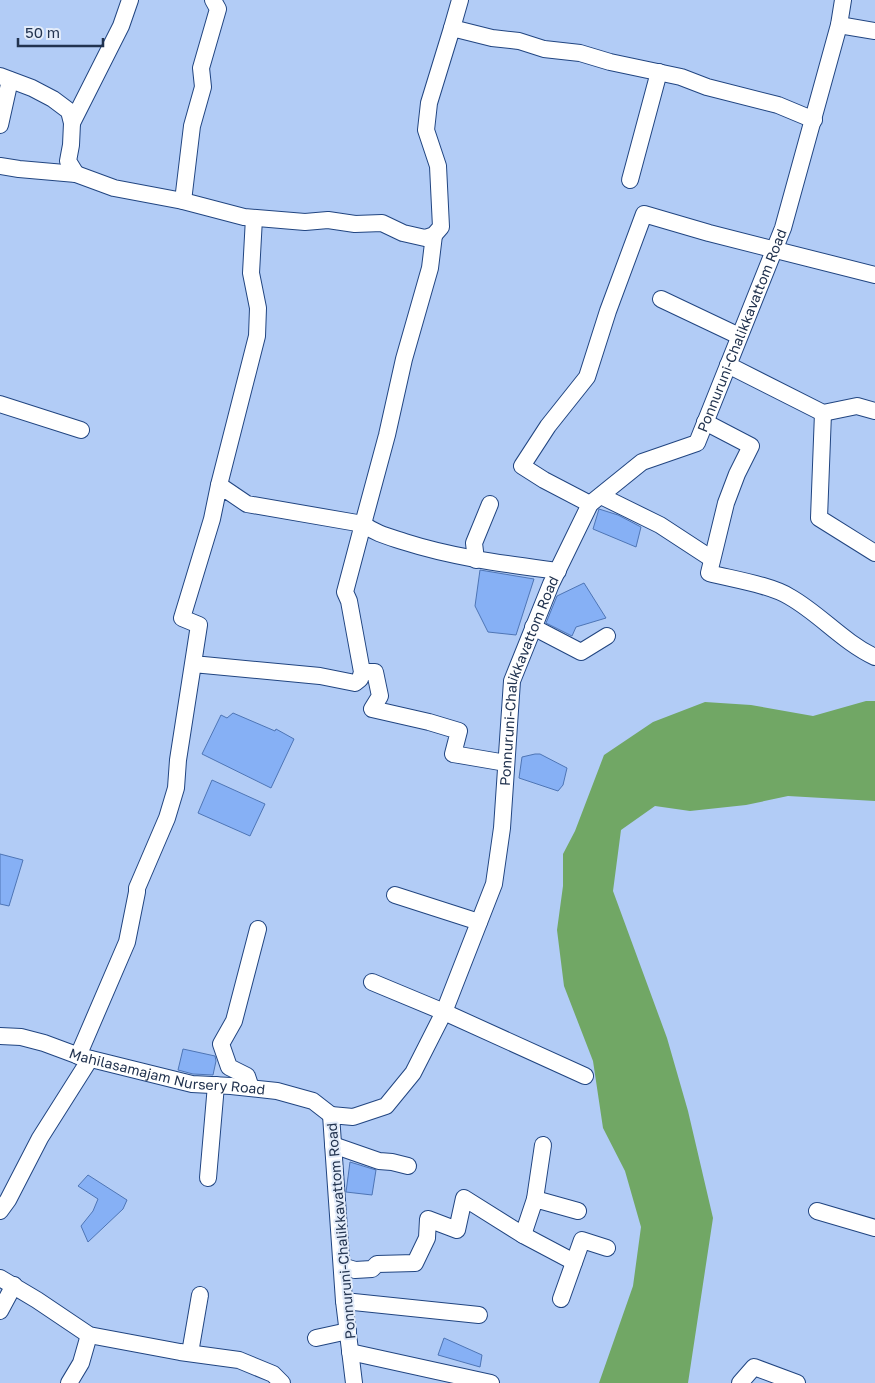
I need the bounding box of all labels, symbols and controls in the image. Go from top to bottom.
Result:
scale bar [18,15,102,47]
text: 50 m [25,23,60,41]
street label: Ponnuruni-Chalikkavattom Road [693,226,790,434]
street label: Ponnuruni-Chalikkavattom Road [496,573,562,786]
street label: Mahilasamajam Nursery Road [67,1044,266,1098]
street label: Ponnuruni-Chalikkavattom Road [323,1122,358,1340]

